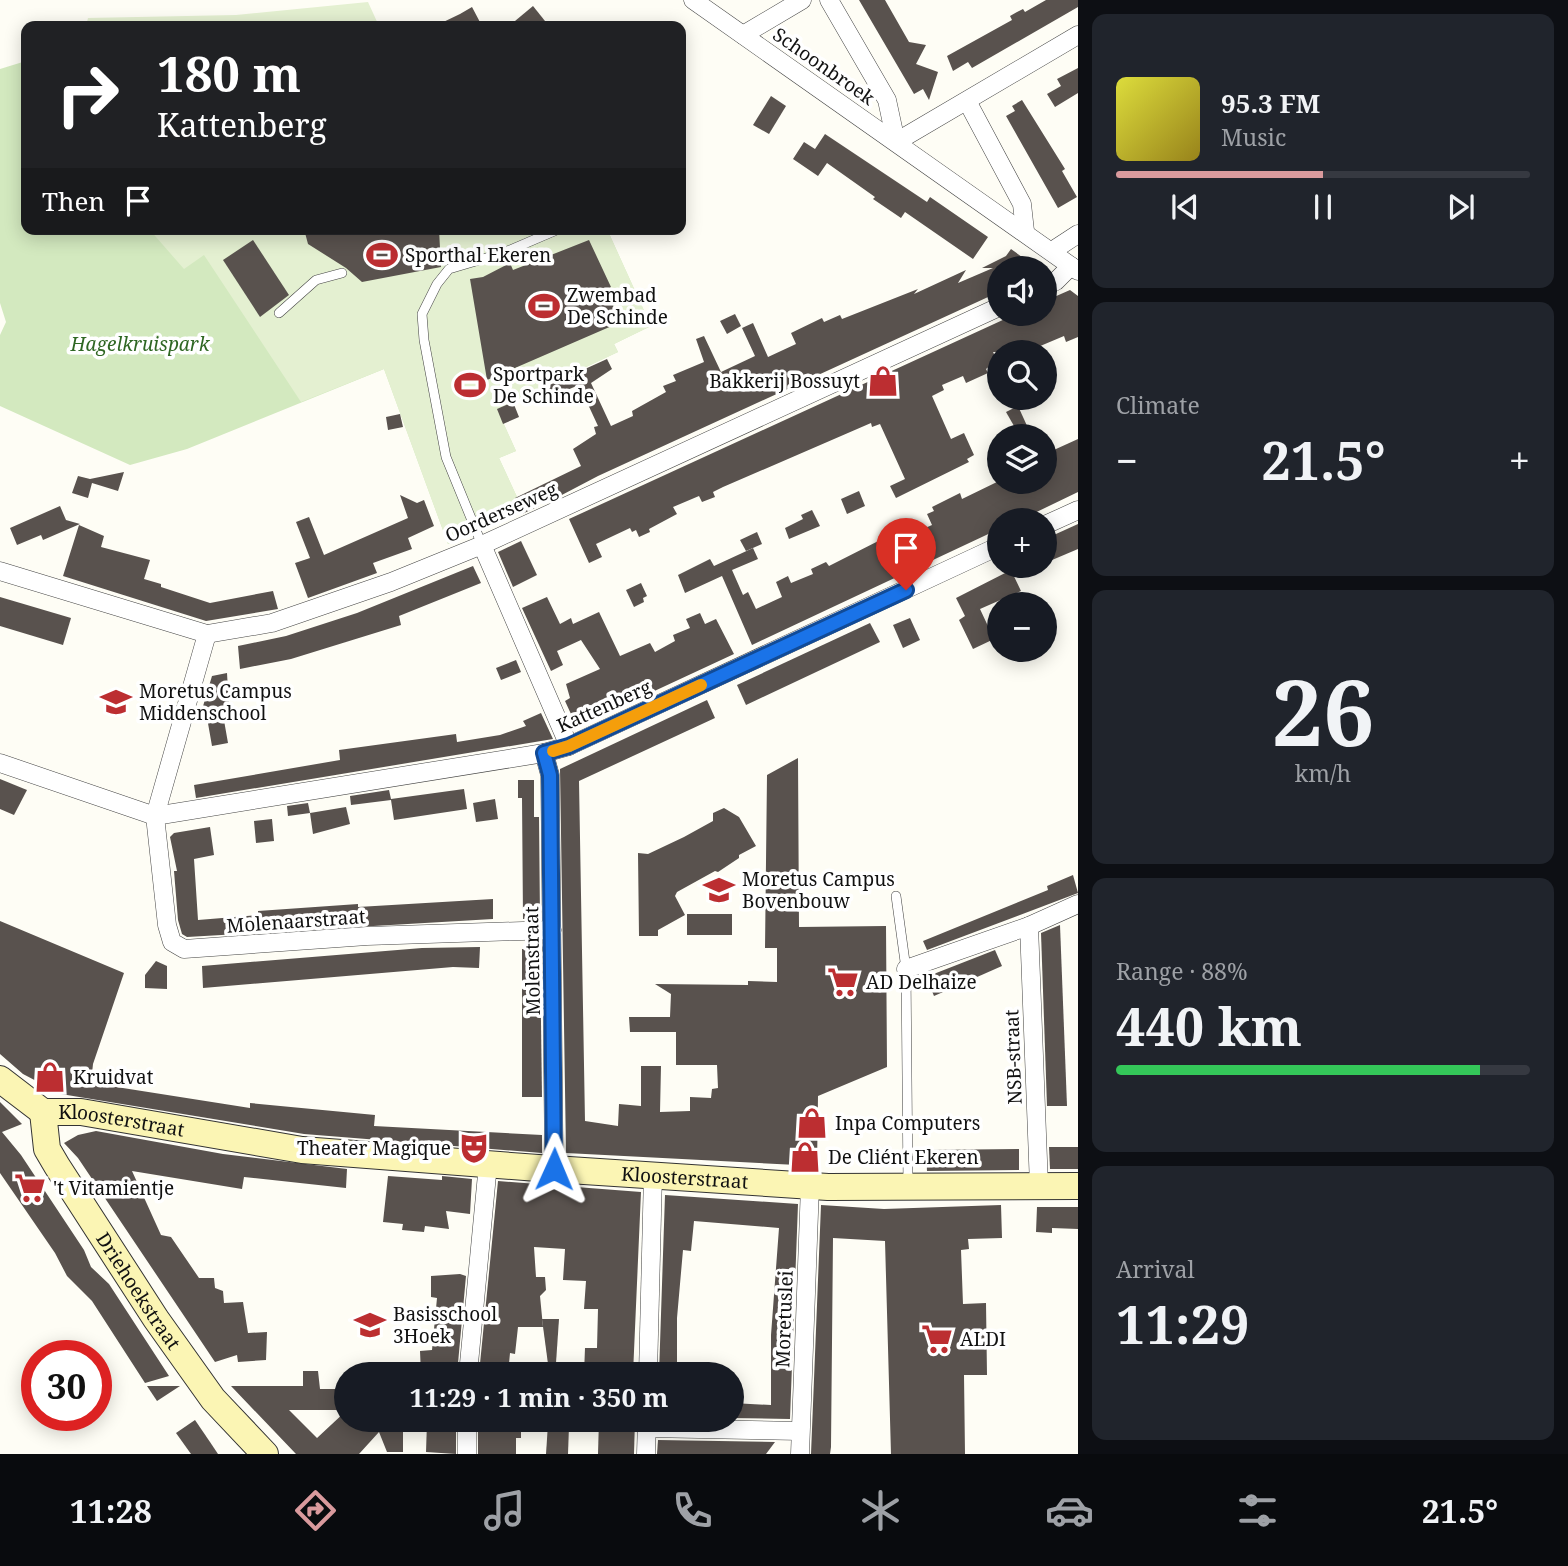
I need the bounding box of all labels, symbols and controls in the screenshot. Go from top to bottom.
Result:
street label: Schoonbroek [768,21,881,111]
text: 180 m [157,40,301,106]
icon: right [42,49,133,140]
text: 95.3 FM [1221,85,1320,121]
text: Kattenberg [157,103,327,146]
text: Music [1221,121,1286,153]
icon: arrive [119,182,157,220]
text: Then [42,183,105,219]
icon: previous [1166,188,1204,226]
icon: pause [1304,188,1342,226]
icon: next [1442,188,1480,226]
sports icon: Sporthal Ekeren [365,238,399,272]
place label: Sporthal Ekeren [405,242,551,268]
map controls [987,256,1057,662]
button: sound [987,256,1057,326]
place label: Zwembad De Schinde [567,282,668,330]
sports icon: Zwembad De Schinde [527,289,561,323]
park label: Hagelkruispark [69,331,211,357]
button: search [987,340,1057,410]
place label: Sportpark De Schinde [493,361,594,409]
shop icon: Bakkerij Bossuyt [866,364,900,398]
sports icon: Sportpark De Schinde [453,368,487,402]
place label: Bakkerij Bossuyt [709,368,860,394]
text: Climate [1116,389,1200,421]
button: layers [987,424,1057,494]
text: 21.5° [1261,424,1386,495]
text: − [1116,434,1138,486]
text: + [1509,434,1530,486]
street label: Oorderseweg [441,476,561,548]
button: + [987,508,1057,578]
pin [876,518,936,590]
icon: arrive [887,529,925,567]
button: − [987,592,1057,662]
text: 26 [1272,649,1374,773]
street label: Kattenberg [553,674,655,738]
place label: Moretus Campus Middenschool [139,678,292,726]
school or university icon: Moretus Campus Middenschool [99,685,133,719]
text: km/h [1295,757,1351,789]
place label: Moretus Campus Bovenbouw [742,866,895,914]
school or university icon: Moretus Campus Bovenbouw [702,873,736,907]
street label: Molenaarstraat [226,903,367,939]
street label: Molenstraat [518,906,546,1016]
text: Range · 88% [1116,955,1248,987]
supermarket icon: AD Delhaize [826,965,860,999]
place label: AD Delhaize [866,969,977,995]
text: 440 km [1116,990,1302,1061]
street label: NSB-straat [998,1009,1028,1105]
shop icon: Kruidvat [33,1060,67,1094]
place label: Kruidvat [73,1064,154,1090]
street label: Kloosterstraat [58,1099,187,1143]
shop icon: Inpa Computers [795,1106,829,1140]
place label: Inpa Computers [835,1110,980,1136]
theatre icon: Theater Magique [457,1131,491,1165]
position arrow [517,1132,591,1206]
place label: Theater Magique [297,1135,451,1161]
shop icon: De Cliént Ekeren [788,1140,822,1174]
place label: De Cliént Ekeren [828,1144,979,1170]
street label: Kloosterstraat [620,1160,750,1195]
supermarket icon: 't Vitamientje [13,1171,47,1205]
place label: 't Vitamientje [53,1175,174,1201]
street label: Driehoekstraat [90,1227,187,1355]
text: Arrival [1116,1253,1195,1285]
street label: Moretuslei [769,1270,799,1368]
text: 11:29 [1116,1288,1249,1359]
place label: Basisschool 3Hoek [393,1301,497,1349]
school or university icon: Basisschool 3Hoek [353,1308,387,1342]
supermarket icon: ALDI [920,1322,954,1356]
place label: ALDI [960,1326,1006,1352]
speed limit sign: 30 [21,1340,112,1431]
text: 11:29 · 1 min · 350 m [409,1379,669,1415]
icon: directions [291,1486,340,1535]
icon: music [480,1486,529,1535]
icon: phone [668,1486,717,1535]
icon: climate [856,1486,905,1535]
icon: car [1045,1486,1094,1535]
icon: filters [1233,1486,1282,1535]
text: 11:28 [70,1489,152,1532]
text: 21.5° [1422,1489,1498,1532]

